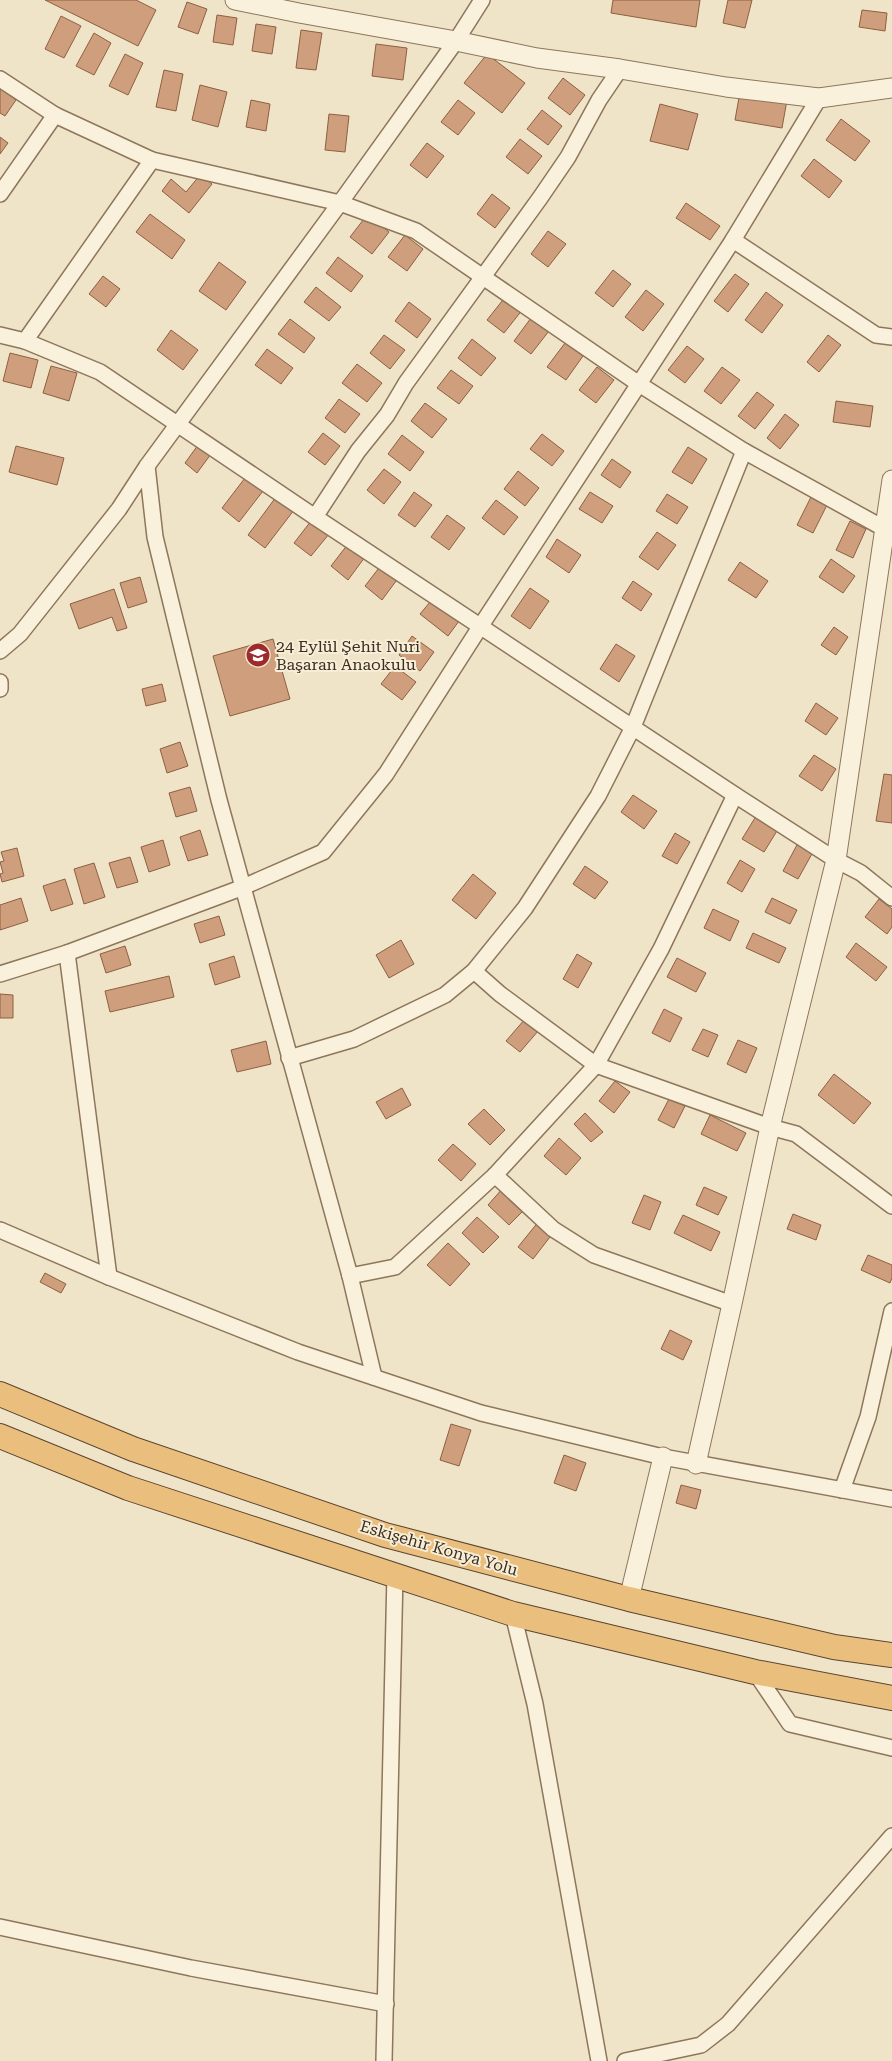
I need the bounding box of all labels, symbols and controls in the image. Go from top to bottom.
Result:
place label: 24 Eylül Şehit Nuri Başaran Anaokulu [276,637,420,674]
school or university icon: 24 Eylül Şehit Nuri Başaran Anaokulu [245,642,271,668]
street label: Eskişehir Konya Yolu [358,1516,520,1580]

